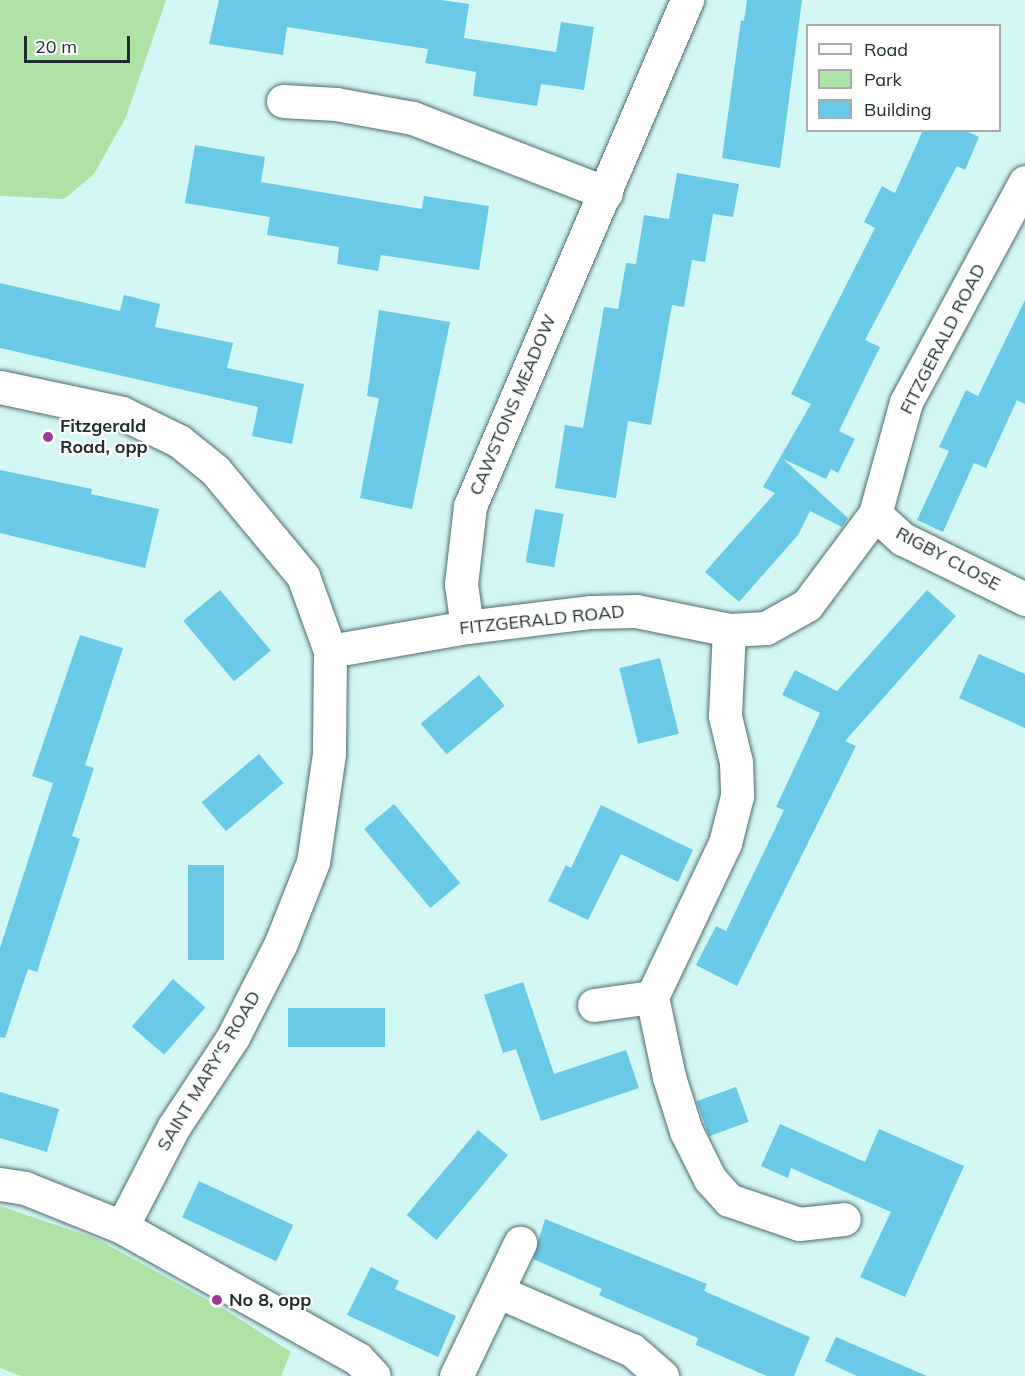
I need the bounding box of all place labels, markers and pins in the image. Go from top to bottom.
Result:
place label: Fitzgerald Road, opp [60,416,148,458]
marker: Fitzgerald Road, opp [41,430,55,444]
place label: No 8, opp [229,1289,311,1311]
marker: No 8, opp [210,1293,224,1307]

